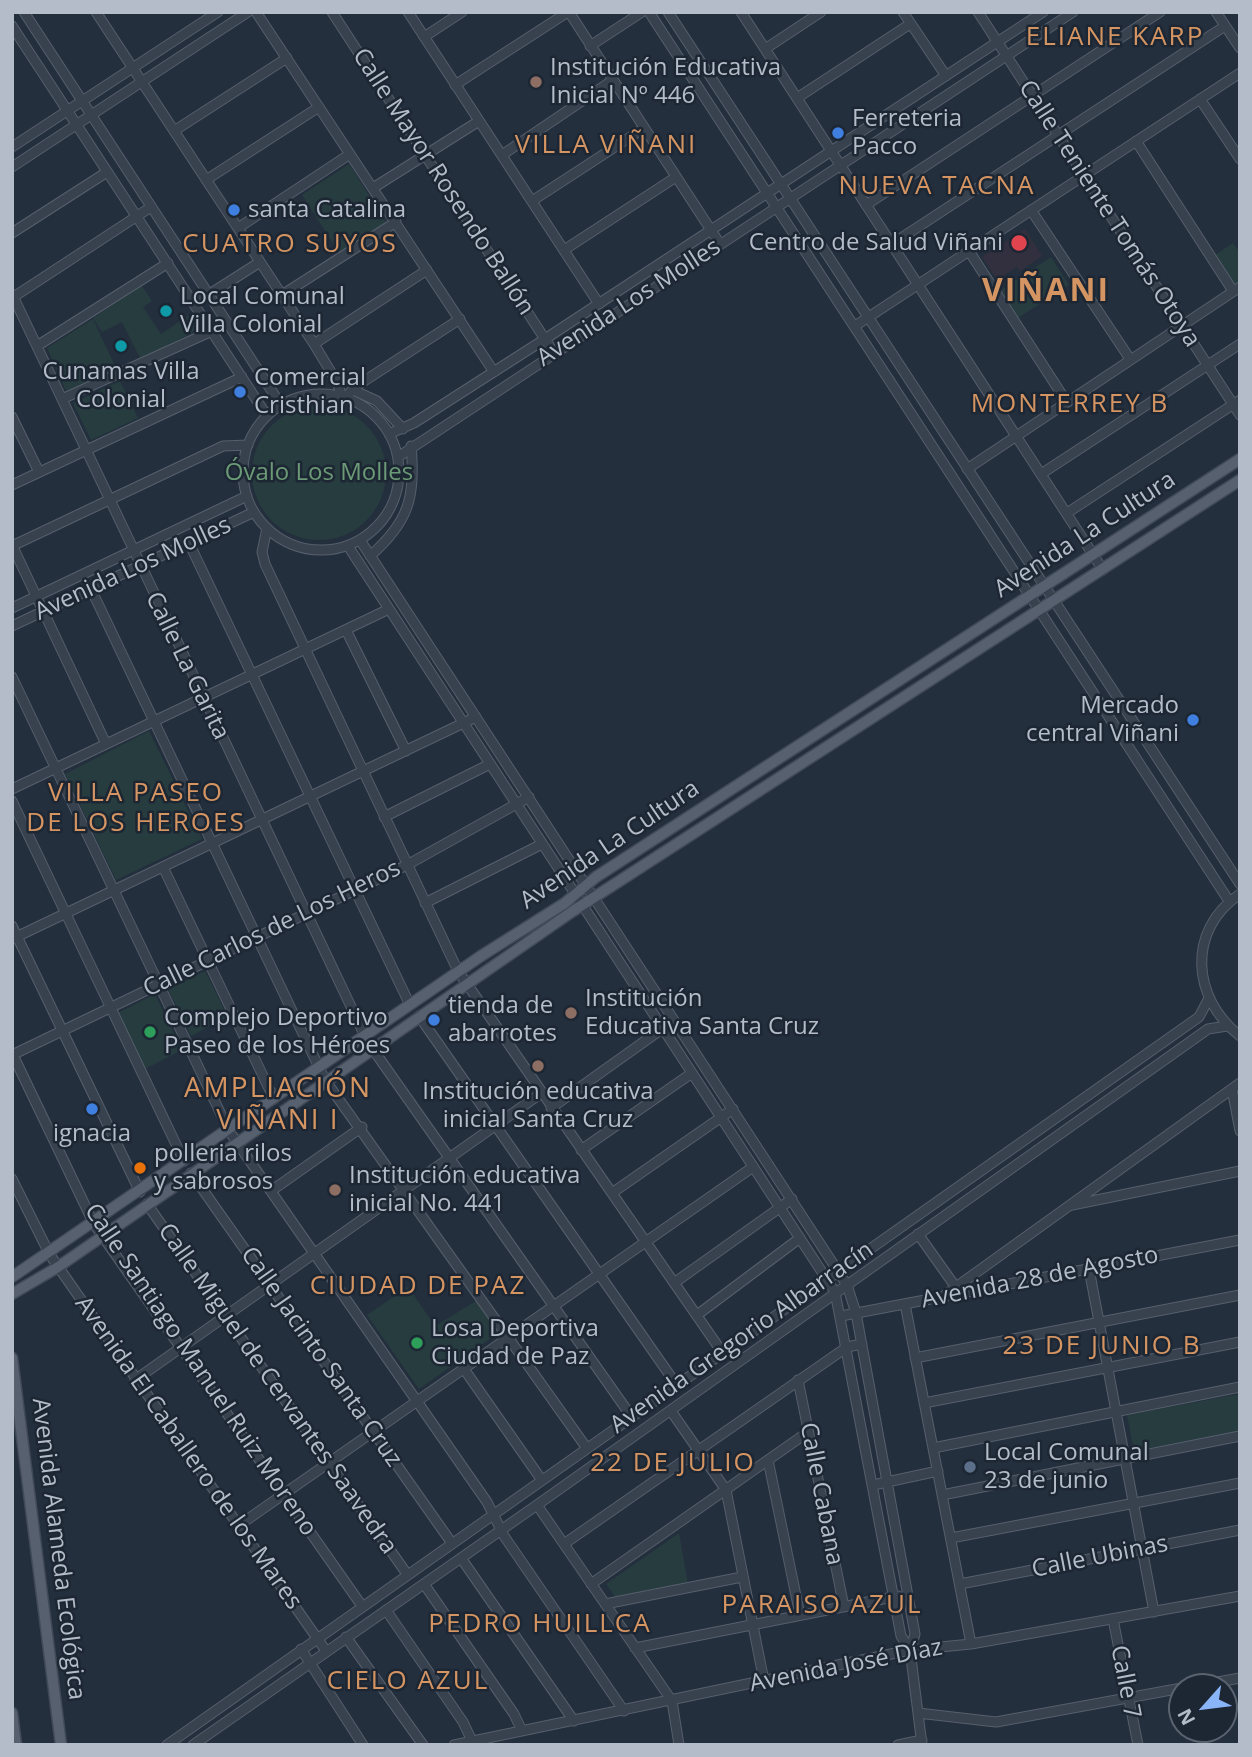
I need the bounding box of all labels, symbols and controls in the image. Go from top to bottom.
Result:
district label: ELIANE KARP [1027,22,1203,54]
street label: Calle Mayor Rosendo Ballón [346,43,540,321]
place label: Institución Educativa Inicial Nº 446 [550,54,781,110]
marker: Institución Educativa Inicial Nº 446 [528,74,544,90]
street label: Calle Teniente Tomás Otoya [1012,75,1206,353]
place label: Ferreteria Pacco [852,105,962,161]
marker: Ferreteria Pacco [830,125,846,141]
district label: VILLA VIÑANI [516,130,696,162]
district label: NUEVA TACNA [840,171,1034,203]
place label: santa Catalina [248,196,406,224]
marker: santa Catalina [226,202,242,218]
district label: CUATRO SUYOS [184,229,396,261]
place label: Centro de Salud Viñani [749,229,1003,257]
street label: Avenida Los Molles [532,233,726,373]
marker: Centro de Salud Viñani [1009,233,1029,253]
district label: VIÑANI [983,273,1109,311]
place label: Local Comunal Villa Colonial [180,283,345,339]
marker: Local Comunal Villa Colonial [158,303,174,319]
marker: Cunamas Villa Colonial [113,338,129,354]
place label: Cunamas Villa Colonial [43,358,199,414]
place label: Comercial Cristhian [254,364,366,420]
marker: Comercial Cristhian [232,384,248,400]
district label: MONTERREY B [972,389,1168,421]
park label: Óvalo Los Molles [225,459,413,487]
street label: Avenida La Cultura [989,466,1181,604]
street label: Avenida Los Molles [30,511,236,627]
street label: Calle La Garita [139,587,235,745]
place label: Mercado central Viñani [1026,692,1179,748]
marker: Mercado central Viñani [1185,712,1201,728]
street label: Avenida La Cultura [515,774,705,916]
district label: VILLA PASEO DE LOS HEROES [28,778,244,840]
street label: Calle Carlos de Los Heros [139,854,405,1004]
place label: Institución Educativa Santa Cruz [585,985,819,1041]
place label: tienda de abarrotes [448,992,557,1048]
place label: Complejo Deportivo Paseo de los Héroes [164,1004,390,1060]
marker: Institución Educativa Santa Cruz [563,1005,579,1021]
marker: tienda de abarrotes [426,1012,442,1028]
marker: Complejo Deportivo Paseo de los Héroes [142,1024,158,1040]
marker: Institución educativa inicial Santa Cruz [530,1058,546,1074]
district label: AMPLIACIÓN VIÑANI I [185,1072,371,1138]
place label: Institución educativa inicial Santa Cruz [422,1078,654,1134]
marker: ignacia [84,1101,100,1117]
place label: ignacia [53,1120,131,1148]
place label: polleria rilos y sabrosos [154,1140,292,1196]
marker: polleria rilos y sabrosos [132,1160,148,1176]
place label: Institución educativa inicial No. 441 [349,1162,580,1218]
marker: Institución educativa inicial No. 441 [327,1182,343,1198]
street label: Calle Santiago Manuel Ruiz Moreno [78,1198,322,1542]
street label: Calle Miguel de Cervantes Saavedra [151,1218,403,1560]
street label: Avenida Gregorio Albarracín [605,1236,879,1440]
street label: Avenida 28 de Agosto [919,1241,1161,1315]
street label: Calle Jacinto Santa Cruz [234,1242,408,1472]
district label: CIUDAD DE PAZ [311,1271,525,1303]
street label: Avenida El Caballero de los Mares [68,1291,308,1615]
place label: Losa Deportiva Ciudad de Paz [431,1315,599,1371]
district label: 23 DE JUNIO B [1004,1331,1200,1363]
marker: Losa Deportiva Ciudad de Paz [409,1335,425,1351]
street label: Avenida Alameda Ecológica [25,1396,91,1702]
street label: Calle Cabana [793,1420,849,1568]
place label: Local Comunal 23 de junio [984,1439,1149,1495]
district label: 22 DE JULIO [592,1448,754,1480]
marker: Local Comunal 23 de junio [962,1459,978,1475]
street label: Calle Ubinas [1030,1530,1170,1584]
district label: PARAISO AZUL [723,1590,921,1622]
district label: PEDRO HUILLCA [430,1609,650,1641]
street label: Avenida José Díaz [747,1633,945,1699]
street label: Calle 7 [1104,1643,1146,1721]
district label: CIELO AZUL [328,1666,488,1698]
north arrow [1168,1673,1238,1743]
text: N [1171,1704,1201,1730]

